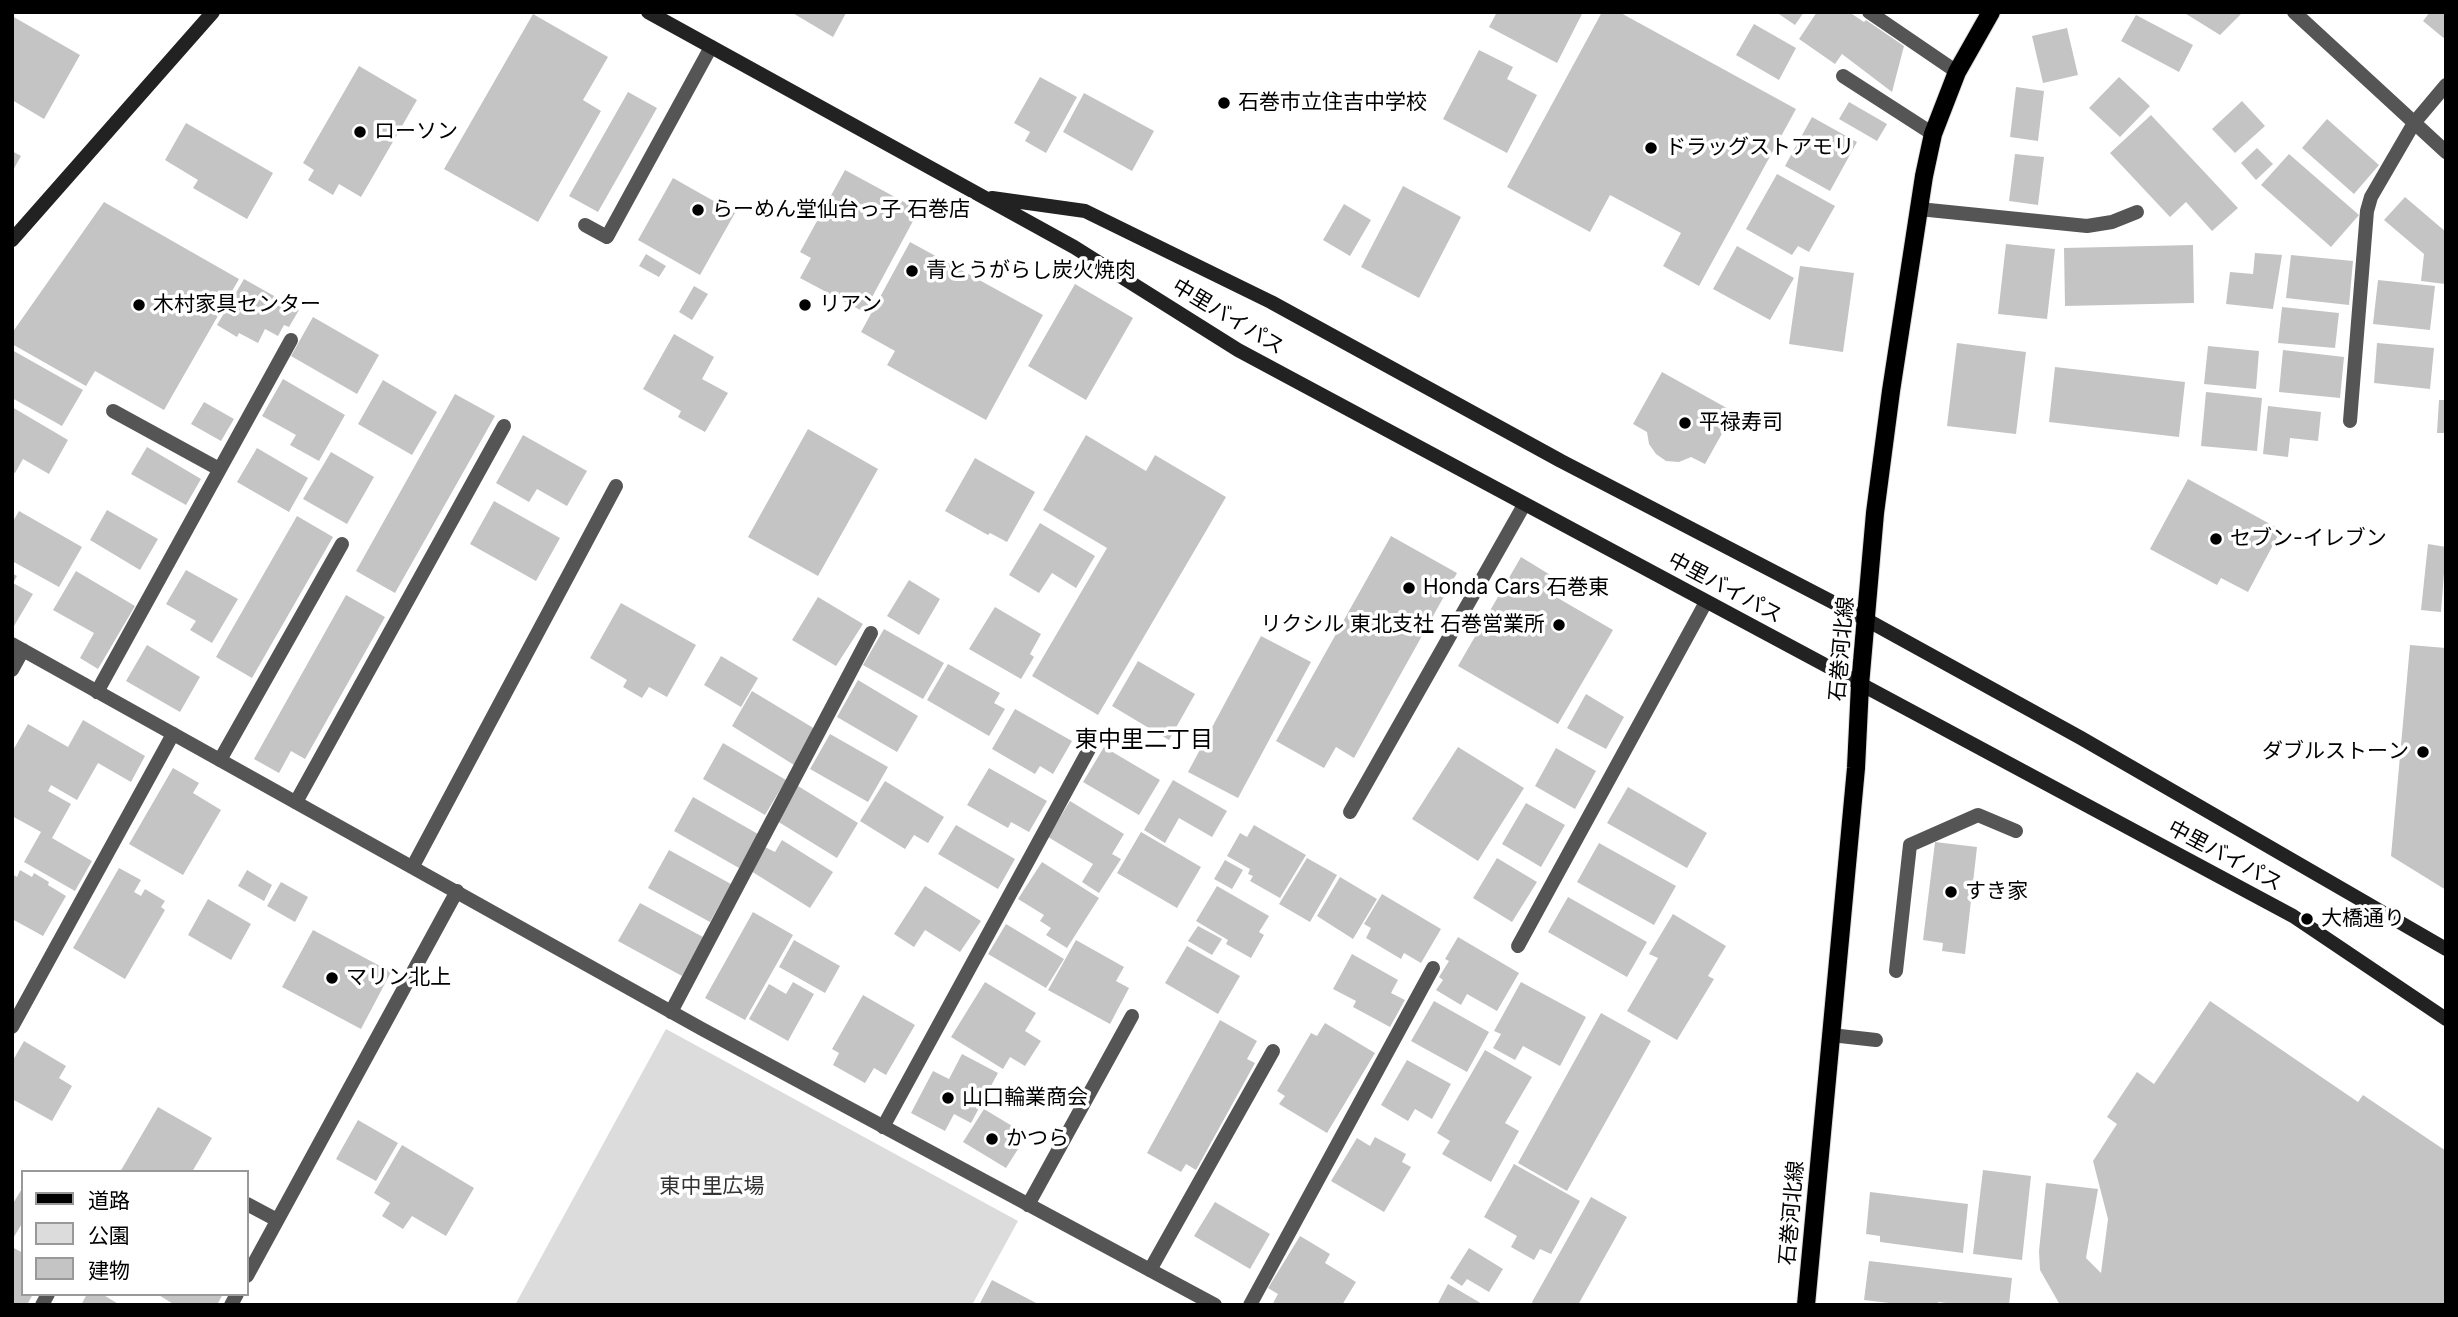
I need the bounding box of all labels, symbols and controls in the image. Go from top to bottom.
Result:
place label: 石巻市立住吉中学校 [1238,90,1427,116]
marker: 石巻市立住吉中学校 [1216,95,1232,111]
place label: ローソン [374,119,458,145]
marker: ローソン [352,124,368,140]
place label: ドラッグストアモリ [1665,135,1854,161]
marker: ドラッグストアモリ [1643,140,1659,156]
place label: らーめん堂仙台っ子 石巻店 [712,197,970,223]
marker: らーめん堂仙台っ子 石巻店 [690,202,706,218]
place label: 青とうがらし炭火焼肉 [926,258,1136,284]
marker: 青とうがらし炭火焼肉 [904,263,920,279]
street label: 中里バイパス [1168,274,1288,360]
place label: 木村家具センター [153,292,321,318]
place label: リアン [819,292,882,318]
marker: 木村家具センター [131,297,147,313]
marker: リアン [797,297,813,313]
place label: 平禄寿司 [1699,410,1783,436]
marker: 平禄寿司 [1677,415,1693,431]
place label: セブン-イレブン [2230,526,2387,552]
marker: セブン-イレブン [2208,531,2224,547]
street label: 中里バイパス [1663,547,1787,629]
place label: Honda Cars 石巻東 [1423,575,1609,601]
marker: Honda Cars 石巻東 [1401,580,1417,596]
street label: 石巻河北線 [1825,596,1859,702]
place label: リクシル 東北支社 石巻営業所 [1260,612,1545,638]
marker: リクシル 東北支社 石巻営業所 [1551,617,1567,633]
district label: 東中里二丁目 [1075,726,1213,754]
place label: ダブルストーン [2262,739,2409,765]
marker: ダブルストーン [2415,744,2431,760]
street label: 中里バイパス [2163,815,2287,897]
place label: すき家 [1965,879,2028,905]
marker: すき家 [1943,884,1959,900]
place label: 大橋通り [2321,906,2405,932]
marker: 大橋通り [2299,911,2315,927]
place label: マリン北上 [346,965,451,991]
marker: マリン北上 [324,970,340,986]
place label: 山口輪業商会 [962,1085,1088,1111]
marker: 山口輪業商会 [940,1090,956,1106]
place label: かつら [1006,1126,1069,1152]
marker: かつら [984,1131,1000,1147]
street label: 石巻河北線 [1775,1160,1809,1266]
legend [21,1170,248,1296]
park label: 東中里広場 [660,1174,764,1200]
text: 道路 [88,1188,130,1213]
text: 公園 [88,1223,130,1248]
text: 建物 [88,1258,130,1283]

